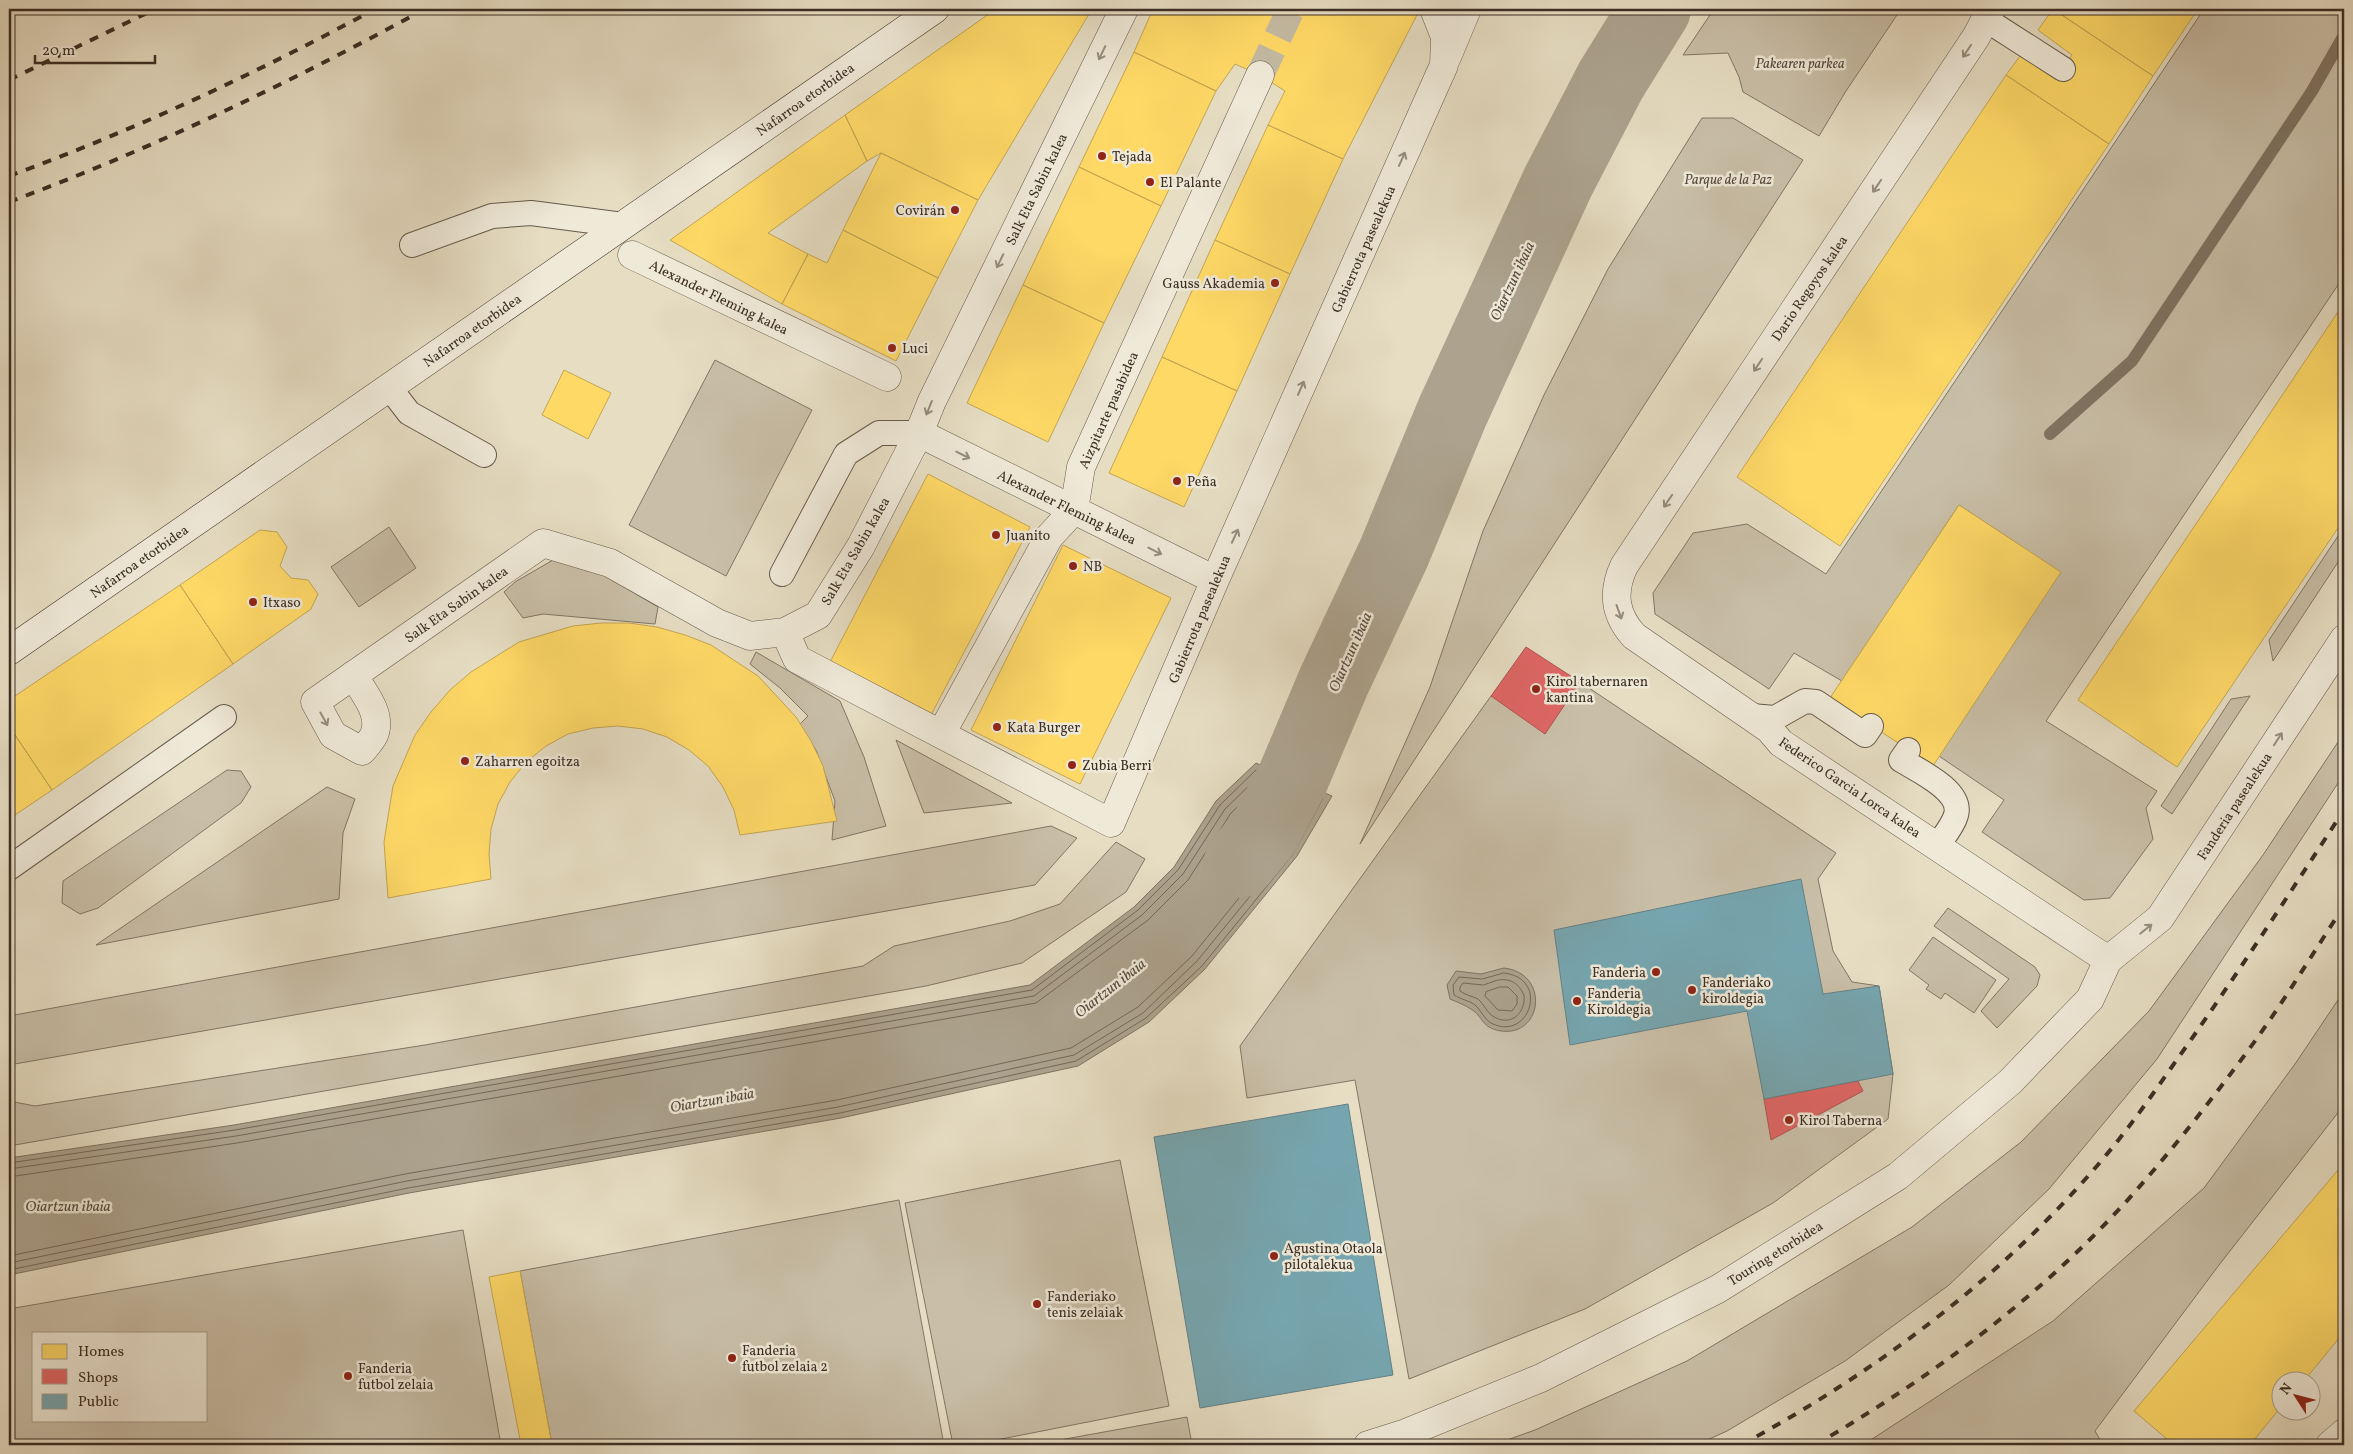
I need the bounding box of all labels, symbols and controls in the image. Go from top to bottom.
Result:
scale bar [35,32,155,64]
text: 20 m [42,41,75,62]
one-way arrow [1961,44,1972,58]
one-way arrow [1097,45,1107,60]
park label: Pakearen parkea [1755,55,1845,74]
street label: Nafarroa etorbidea [753,59,859,141]
street label: Salk Eta Sabin kalea [1002,130,1073,249]
place label: Tejada [1112,148,1152,167]
marker: Tejada [1096,150,1108,162]
one-way arrow [1398,152,1408,167]
park label: Parque de la Paz [1684,171,1772,190]
place label: El Palante [1160,174,1222,193]
marker: El Palante [1144,176,1156,188]
one-way arrow [1871,179,1881,193]
street label: Gabierrota pasealekua [1328,183,1401,316]
place label: Covirán [896,202,945,221]
marker: Covirán [949,204,961,216]
street label: Dario Regoyos kalea [1768,232,1853,346]
water label: Oiartzun ibaia [1486,239,1541,325]
one-way arrow [995,254,1005,269]
street label: Alexander Fleming kalea [646,256,791,340]
place label: Gauss Akademia [1163,275,1265,294]
marker: Gauss Akademia [1269,277,1281,289]
street label: Nafarroa etorbidea [420,290,526,372]
place label: Luci [902,340,928,359]
marker: Luci [886,342,898,354]
street label: Aizpitarte pasabidea [1075,349,1144,472]
one-way arrow [1752,358,1762,372]
one-way arrow [1297,381,1306,396]
one-way arrow [924,399,933,415]
one-way arrow [955,451,970,460]
street label: Alexander Fleming kalea [994,466,1139,550]
place label: Peña [1187,473,1217,492]
marker: Peña [1171,475,1183,487]
one-way arrow [1662,493,1672,507]
street label: Salk Eta Sabin kalea [817,494,895,610]
street label: Nafarroa etorbidea [87,521,193,603]
place label: Juanito [1006,527,1050,546]
marker: Juanito [990,529,1002,541]
one-way arrow [1231,529,1240,544]
one-way arrow [1147,547,1162,556]
street label: Gabierrota pasealekua [1165,553,1236,687]
place label: NB [1083,558,1102,577]
marker: NB [1067,560,1079,572]
street label: Salk Eta Sabin kalea [401,562,513,648]
place label: Itxaso [263,594,301,613]
marker: Itxaso [247,596,259,608]
one-way arrow [1615,604,1624,620]
water label: Oiartzun ibaia [1324,609,1378,696]
place label: Kirol tabernaren kantina [1546,673,1648,708]
marker: Kirol tabernaren kantina [1530,683,1542,695]
one-way arrow [320,711,329,726]
place label: Kata Burger [1007,719,1080,738]
marker: Kata Burger [991,721,1003,733]
one-way arrow [2273,732,2283,746]
street label: Federico Garcia Lorca kalea [1774,733,1924,843]
street label: Fanderia pasealekua [2193,749,2277,864]
place label: Zaharren egoitza [475,753,580,772]
marker: Zaharren egoitza [459,755,471,767]
place label: Zubia Berri [1082,757,1152,776]
marker: Zubia Berri [1066,759,1078,771]
one-way arrow [2139,924,2152,935]
water label: Oiartzun ibaia [1071,955,1151,1024]
place label: Fanderia [1592,964,1646,983]
marker: Fanderia [1650,966,1662,978]
place label: Fanderiako kiroldegia [1702,974,1771,1009]
marker: Fanderiako kiroldegia [1686,984,1698,996]
place label: Fanderia Kiroldegia [1587,985,1651,1020]
marker: Fanderia Kiroldegia [1571,995,1583,1007]
water label: Oiartzun ibaia [668,1084,756,1119]
place label: Kirol Taberna [1799,1112,1882,1131]
marker: Kirol Taberna [1783,1114,1795,1126]
water label: Oiartzun ibaia [25,1197,111,1218]
street label: Touring etorbidea [1725,1217,1827,1291]
place label: Agustina Otaola pilotalekua [1284,1240,1383,1275]
marker: Agustina Otaola pilotalekua [1268,1250,1280,1262]
place label: Fanderiako tenis zelaiak [1047,1288,1124,1323]
marker: Fanderiako tenis zelaiak [1031,1298,1043,1310]
legend [32,1332,208,1422]
text: Homes [78,1342,124,1363]
place label: Fanderia futbol zelaia 2 [742,1342,828,1377]
marker: Fanderia futbol zelaia 2 [726,1352,738,1364]
place label: Fanderia futbol zelaia [358,1360,434,1395]
text: Shops [78,1368,118,1389]
marker: Fanderia futbol zelaia [342,1370,354,1382]
north arrow [2270,1372,2320,1422]
text: N [2276,1380,2297,1399]
text: Public [78,1392,119,1413]

